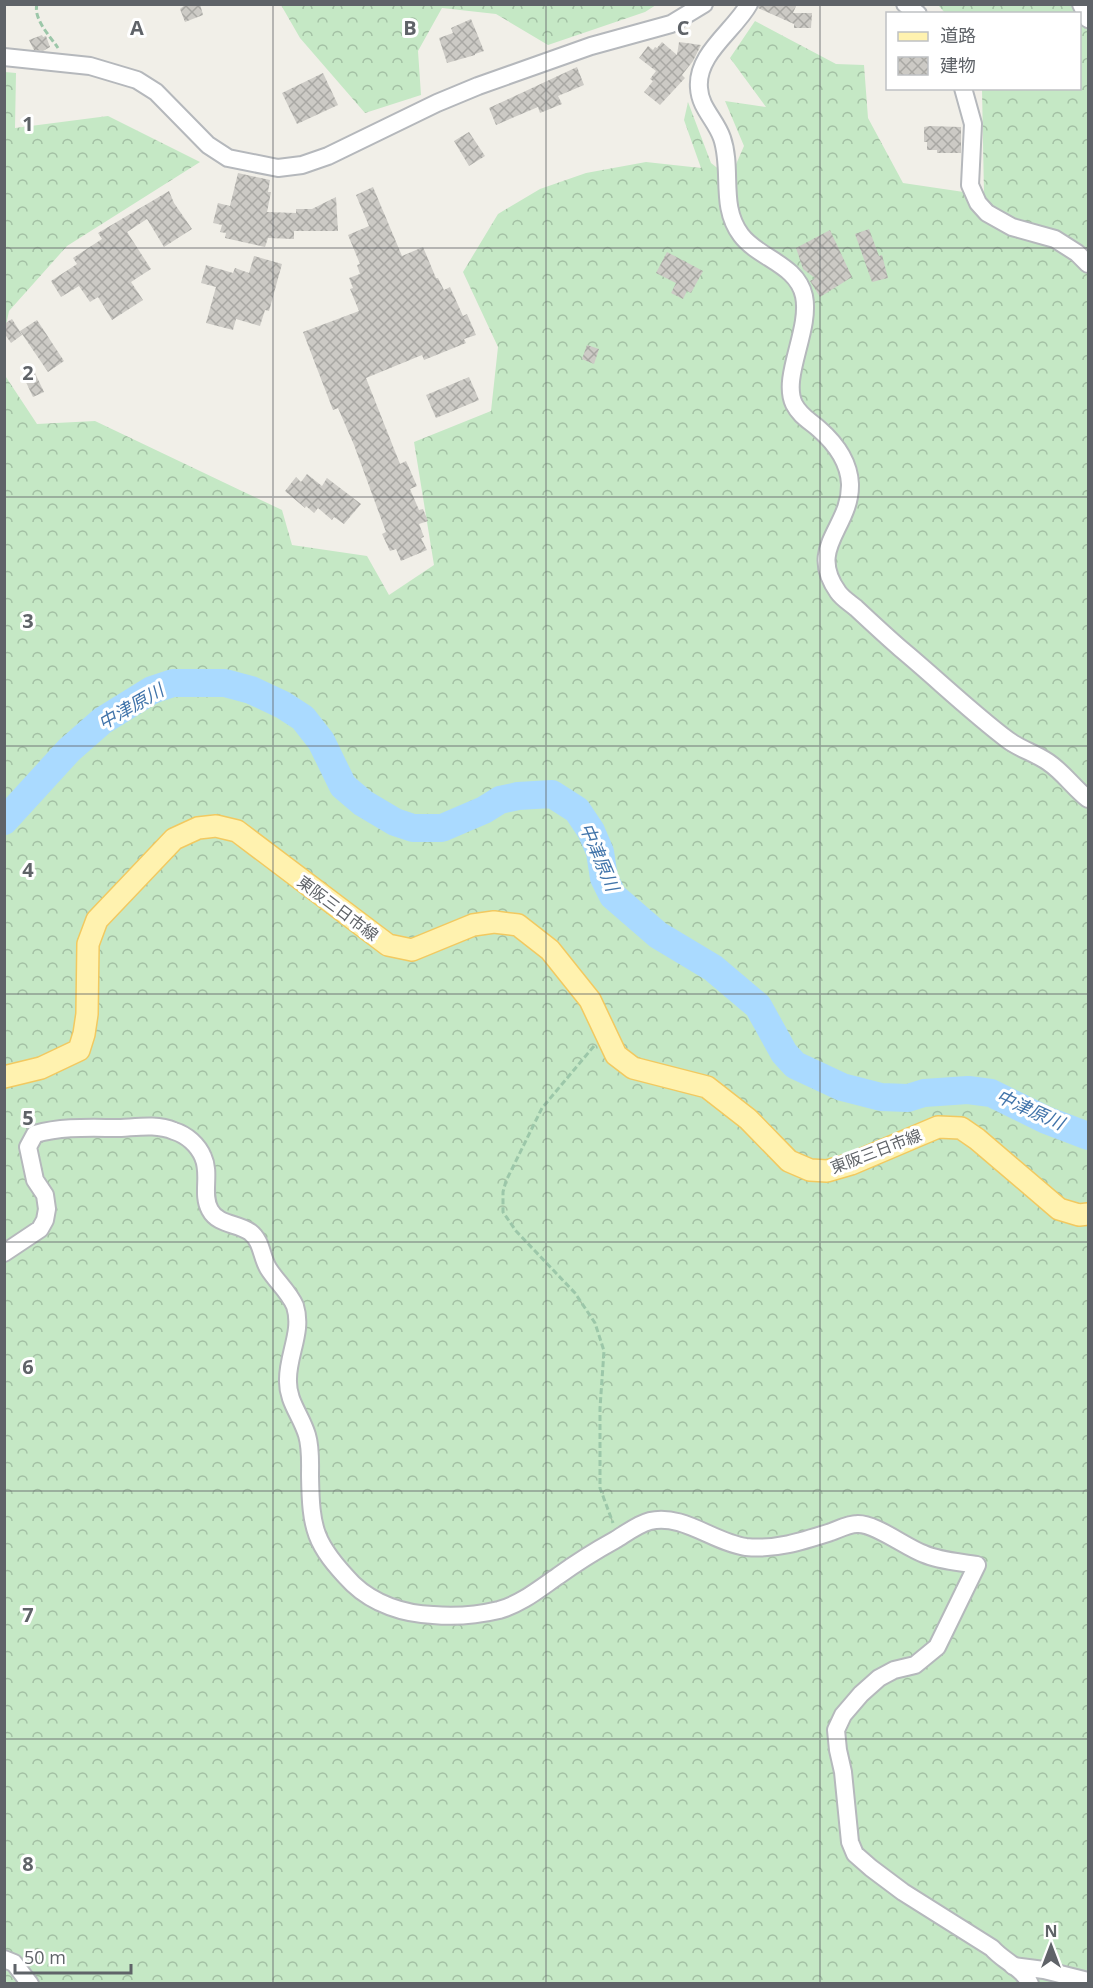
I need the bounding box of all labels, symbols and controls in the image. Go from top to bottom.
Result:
legend [886,12,1081,90]
text: A [130,14,144,41]
text: B [403,14,417,41]
text: C [677,14,690,41]
text: 道路 [940,23,976,47]
text: 建物 [940,53,976,77]
text: 1 [22,110,34,137]
text: 2 [22,359,34,386]
text: 3 [22,607,34,634]
water label: 中津原川 [93,677,169,735]
water label: 中津原川 [575,819,626,896]
text: 4 [22,856,34,883]
street label: 東阪三日市線 [293,870,383,946]
water label: 中津原川 [993,1083,1070,1136]
text: 5 [22,1104,34,1131]
street label: 東阪三日市線 [827,1124,925,1178]
text: 6 [22,1353,34,1380]
text: 7 [22,1601,34,1628]
text: 8 [22,1850,34,1877]
north arrow [1021,1916,1081,1976]
text: N [1044,1920,1058,1942]
scale bar [15,1937,130,1975]
text: 50 m [24,1945,66,1969]

